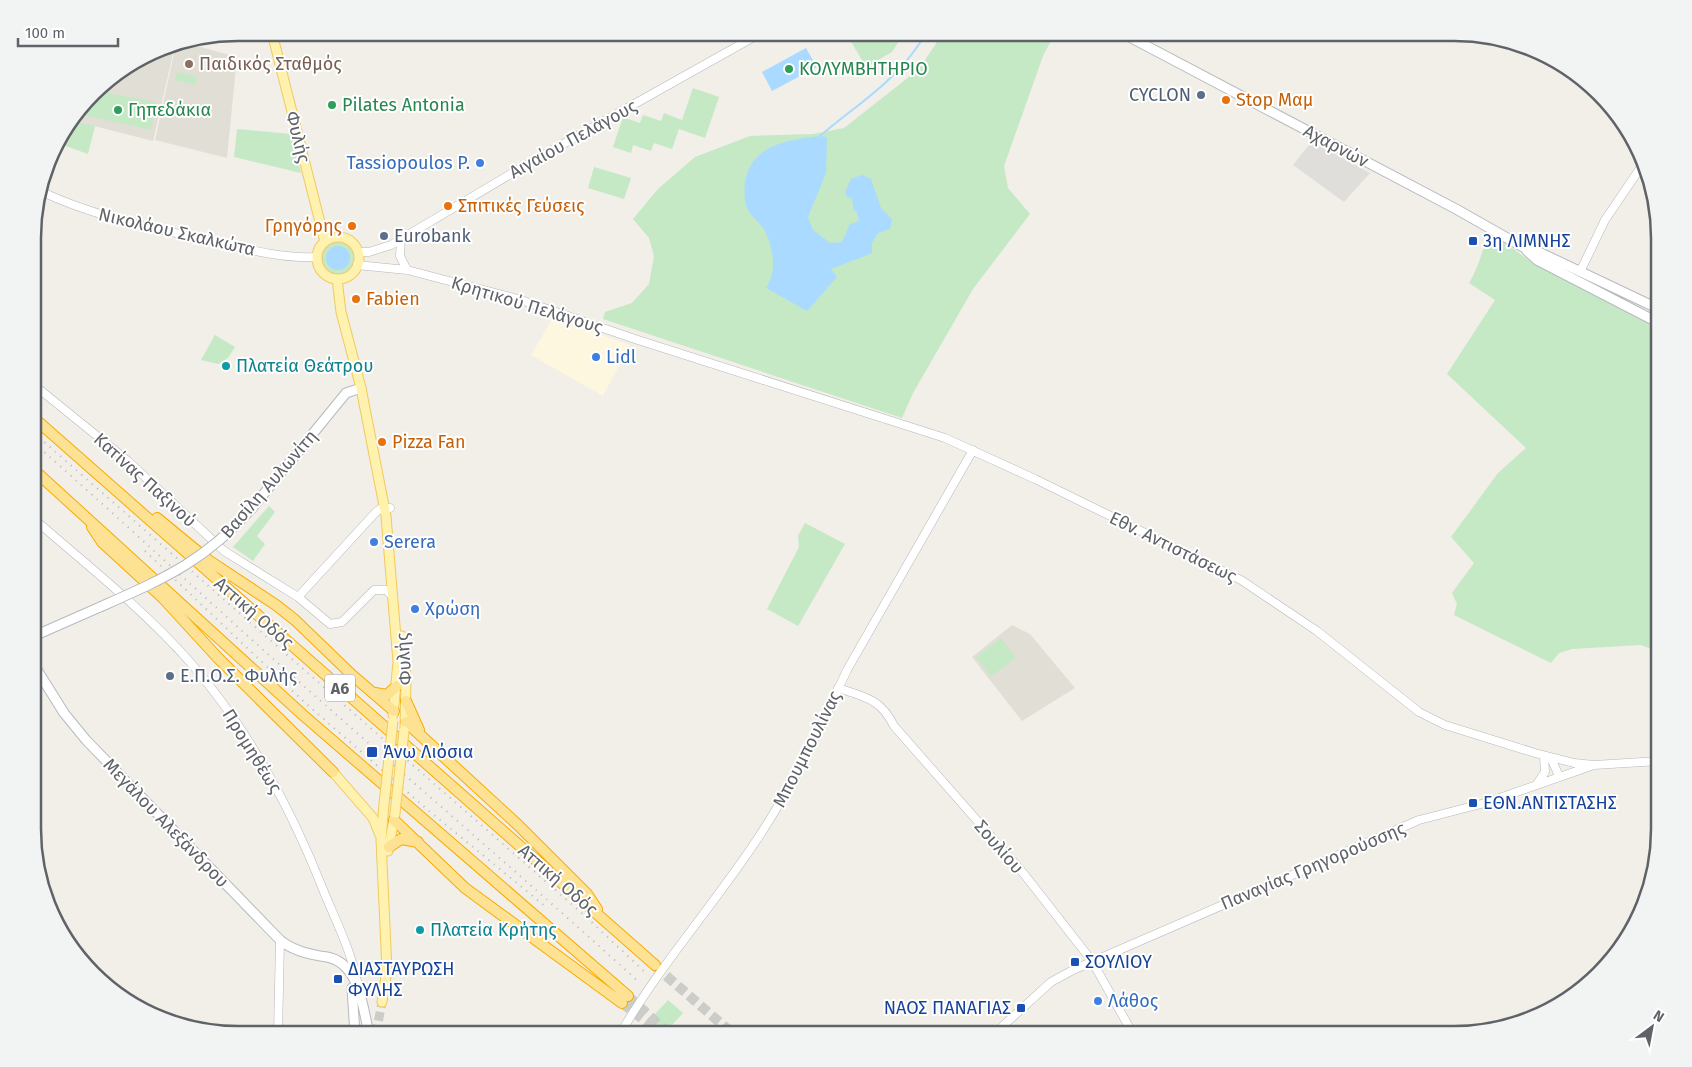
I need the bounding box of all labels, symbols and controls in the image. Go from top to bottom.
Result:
scale bar [18,15,118,47]
text: 100 m [25,24,65,42]
place label: Παιδικός Σταθμός [199,53,342,75]
marker: Παιδικός Σταθμός [183,58,195,70]
place label: ΚΟΛΥΜΒΗΤΗΡΙΟ [799,58,928,80]
marker: ΚΟΛΥΜΒΗΤΗΡΙΟ [783,63,795,75]
place label: CYCLON [1129,84,1191,106]
marker: CYCLON [1195,89,1207,101]
place label: Stop Μαμ [1236,89,1313,111]
place label: Pilates Antonia [342,94,465,116]
street label: Αιγαίου Πελάγους [505,94,641,183]
marker: Stop Μαμ [1220,94,1232,106]
place label: Γηπεδάκια [128,99,211,121]
marker: Pilates Antonia [326,99,338,111]
marker: Γηπεδάκια [112,104,124,116]
street label: Φυλής [281,109,315,166]
street label: Αχαρνών [1300,120,1373,172]
place label: Tassiopoulos P. [347,152,470,174]
marker: Tassiopoulos P. [474,157,486,169]
place label: Σπιτικές Γεύσεις [458,195,585,217]
marker: Σπιτικές Γεύσεις [442,200,454,212]
street label: Νικολάου Σκαλκώτα [96,203,258,261]
place label: Γρηγόρης [265,215,343,237]
marker: Γρηγόρης [346,220,358,232]
place label: Eurobank [394,225,472,247]
marker: Eurobank [378,230,390,242]
place label: 3η ΛΙΜΝΗΣ [1483,230,1571,252]
marker: 3η ΛΙΜΝΗΣ [1467,235,1479,247]
street label: Κρητικού Πελάγους [448,271,606,339]
place label: Fabien [366,288,420,310]
marker: Fabien [350,293,362,305]
place label: Lidl [606,346,636,368]
marker: Lidl [590,351,602,363]
place label: Πλατεία Θεάτρου [236,355,373,377]
marker: Πλατεία Θεάτρου [220,360,232,372]
street label: Βασίλη Αυλωνίτη [216,425,322,543]
street label: Κατίνας Παξινού [89,428,201,532]
place label: Pizza Fan [392,431,466,453]
marker: Pizza Fan [376,436,388,448]
street label: Εθν. Αντιστάσεως [1106,507,1241,588]
place label: Serera [384,531,436,553]
marker: Serera [368,536,380,548]
street label: Αττική Οδός [210,573,299,654]
place label: Χρώση [425,598,480,620]
marker: Χρώση [409,603,421,615]
street label: Φυλής [391,631,417,686]
place label: Ε.Π.Ο.Σ. Φυλής [180,665,298,687]
marker: Ε.Π.Ο.Σ. Φυλής [164,670,176,682]
road number: Α6 [325,674,355,701]
street label: Μπουμπουλίνας [768,686,846,811]
street label: Προμηθέως [217,705,287,798]
place label: Άνω Λιόσια [383,741,473,763]
marker: Άνω Λιόσια [365,745,379,759]
street label: Μεγάλου Αλεξάνδρου [99,754,233,892]
place label: ΕΘΝ.ΑΝΤΙΣΤΑΣΗΣ [1483,792,1617,814]
marker: ΕΘΝ.ΑΝΤΙΣΤΑΣΗΣ [1467,797,1479,809]
street label: Σουλίου [970,816,1028,878]
street label: Παναγίας Γρηγορούσσης [1217,817,1409,915]
street label: Αττική Οδός [514,840,603,921]
place label: Πλατεία Κρήτης [430,919,557,941]
marker: Πλατεία Κρήτης [414,924,426,936]
place label: ΣΟΥΛΙΟΥ [1085,951,1152,973]
marker: ΣΟΥΛΙΟΥ [1069,956,1081,968]
place label: ΔΙΑΣΤΑΥΡΩΣΗ ΦΥΛΗΣ [348,958,455,1001]
marker: ΔΙΑΣΤΑΥΡΩΣΗ ΦΥΛΗΣ [332,973,344,985]
place label: Λάθος [1108,990,1159,1012]
marker: Λάθος [1092,995,1104,1007]
place label: ΝΑΟΣ ΠΑΝΑΓΙΑΣ [884,997,1011,1019]
marker: ΝΑΟΣ ΠΑΝΑΓΙΑΣ [1015,1002,1027,1014]
north arrow [1627,1002,1677,1052]
text: N [1650,1007,1667,1026]

